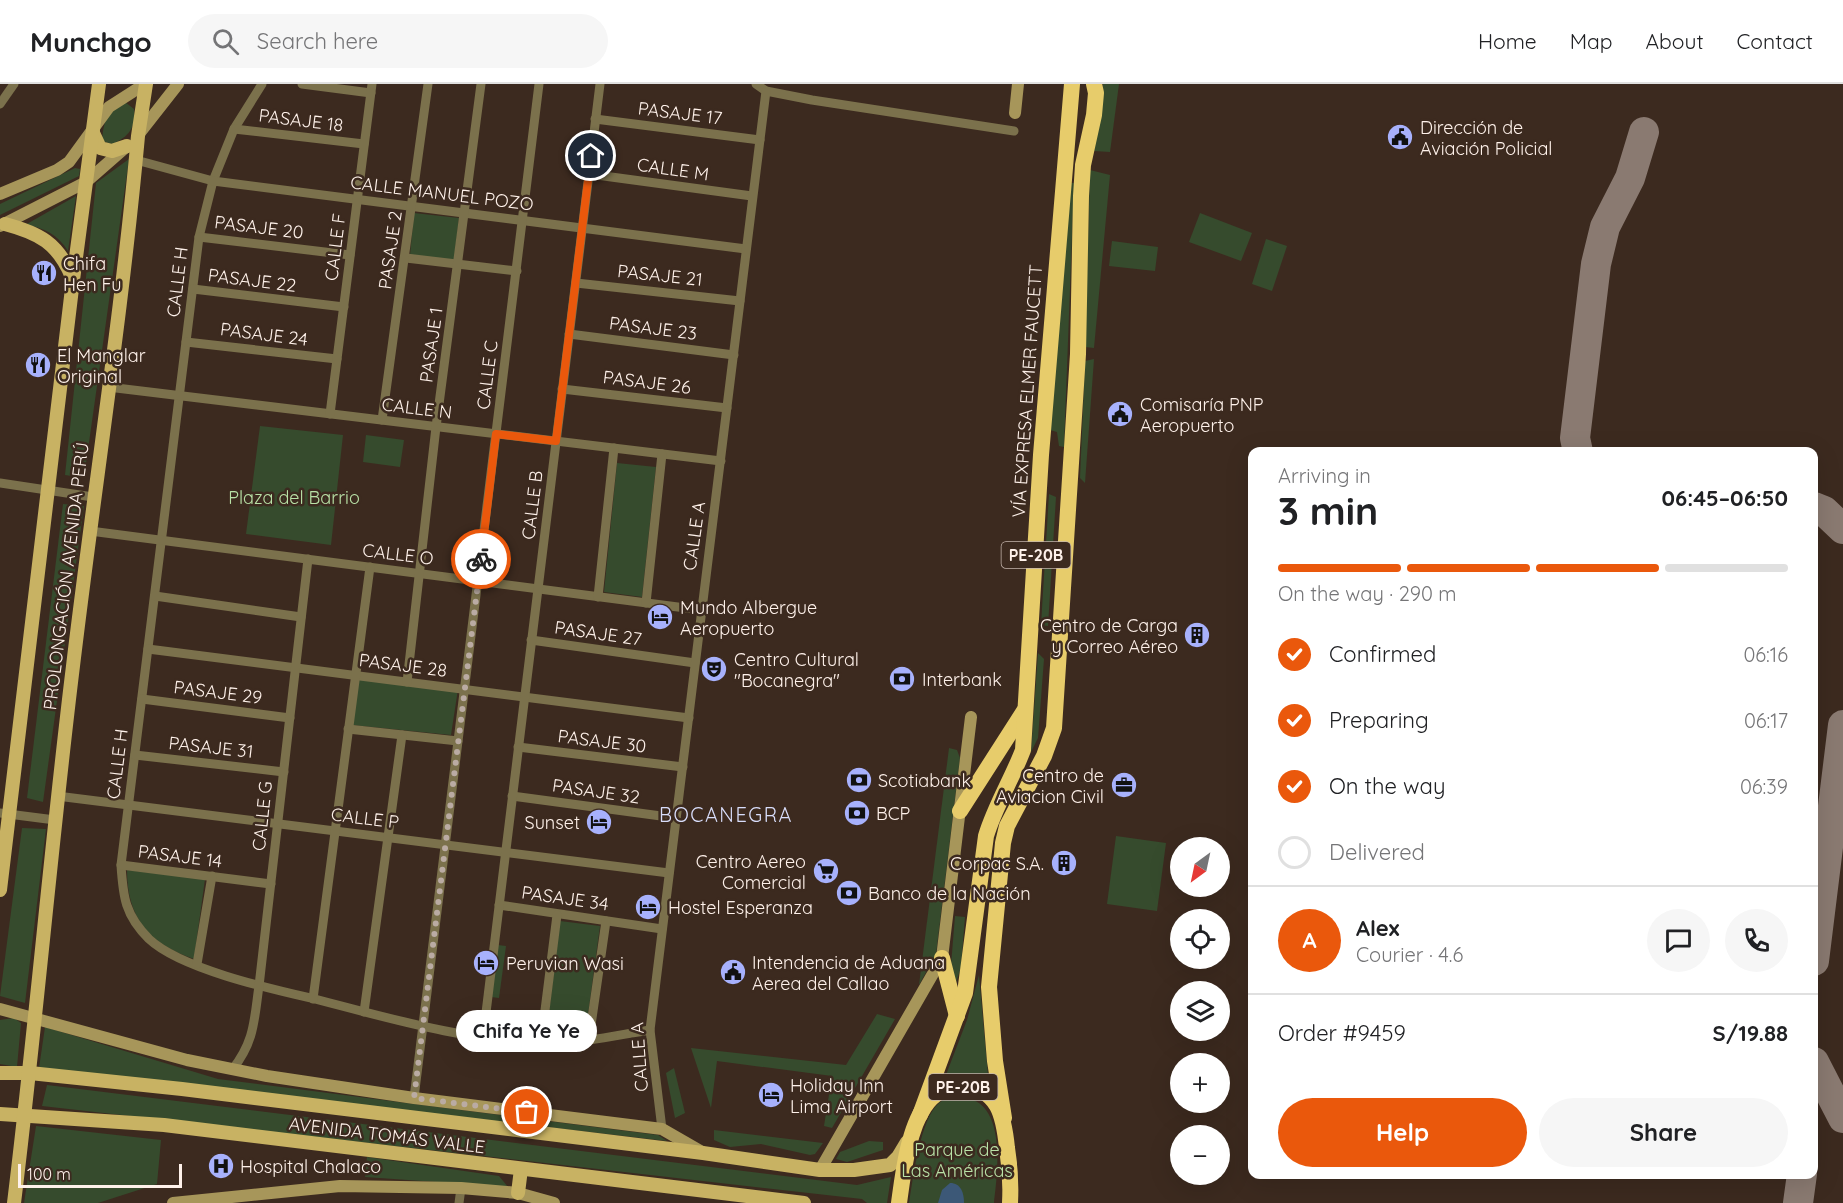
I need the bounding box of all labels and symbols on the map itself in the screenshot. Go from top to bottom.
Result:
street label: PASAJE 17 [637,96,723,130]
street label: PASAJE 18 [257,103,345,137]
place label: Dirección de Aviación Policial [1420,116,1552,160]
public building icon: Dirección de Aviación Policial [1385,122,1415,152]
pin [565,130,616,181]
street label: CALLE M [635,153,711,185]
street label: CALLE MANUEL POZO [349,170,535,216]
street label: PASAJE 2 [373,209,407,291]
street label: PASAJE 20 [213,210,305,244]
street label: CALLE F [319,212,351,282]
street label: CALLE H [161,246,193,318]
place label: Chifa Hen Fu [63,252,122,296]
restaurant icon: Chifa Hen Fu [29,258,59,288]
street label: PASAJE 21 [616,259,704,291]
street label: PASAJE 22 [207,263,297,297]
street label: VÍA EXPRESA ELMER FAUCETT [1007,263,1047,518]
street label: PASAJE 1 [414,306,448,384]
street label: PASAJE 23 [608,311,698,345]
street label: PASAJE 24 [219,317,309,351]
street label: CALLE C [471,339,503,411]
place label: El Manglar Original [57,344,146,388]
restaurant icon: El Manglar Original [23,350,53,380]
street label: PASAJE 26 [602,365,693,399]
street label: CALLE N [380,392,454,424]
place label: Comisaría PNP Aeropuerto [1140,393,1264,437]
public building icon: Comisaría PNP Aeropuerto [1105,399,1135,429]
street label: PROLONGACIÓN AVENIDA PERÚ [38,441,94,711]
street label: CALLE B [516,469,548,541]
park label: Plaza del Barrio [228,486,360,509]
street label: CALLE A [678,500,710,572]
courier [451,529,511,589]
street label: CALLE O [361,538,435,570]
road number: PE-20B [1002,542,1070,568]
place label: Mundo Albergue Aeropuerto [680,596,817,640]
hotel icon: Mundo Albergue Aeropuerto [645,602,675,632]
place label: Centro de Carga y Correo Aéreo [1040,614,1178,658]
street label: PASAJE 27 [553,616,643,650]
building icon: Centro de Carga y Correo Aéreo [1182,620,1212,650]
street label: PASAJE 28 [358,648,448,682]
place label: Centro Cultural "Bocanegra" [734,648,859,692]
theatre icon: Centro Cultural "Bocanegra" [699,654,729,684]
bank icon: Interbank [887,664,917,694]
place label: Interbank [922,668,1002,691]
street label: PASAJE 29 [172,675,264,709]
street label: PASAJE 30 [556,724,648,758]
street label: CALLE H [101,728,133,800]
street label: PASAJE 31 [168,731,254,763]
place label: Centro de Aviacion Civil [996,764,1104,808]
bank icon: Scotiabank [844,765,874,795]
place label: Scotiabank [878,769,971,792]
office icon: Centro de Aviacion Civil [1109,770,1139,800]
street label: PASAJE 32 [551,773,641,809]
street label: CALLE G [247,780,277,852]
bank icon: BCP [842,798,872,828]
street label: CALLE P [330,802,400,834]
district label: BOCANEGRA [659,802,793,827]
place label: BCP [876,802,910,825]
hotel icon: Sunset [584,807,614,837]
place label: Sunset [525,811,580,834]
north arrow [1170,837,1230,897]
street label: PASAJE 14 [137,839,223,873]
building icon: Corpac S.A. [1049,848,1079,878]
place label: Centro Aereo Comercial [696,850,806,894]
place label: Corpac S.A. [950,852,1044,875]
supermarket icon: Centro Aereo Comercial [811,856,841,886]
bank icon: Banco de la Nación [834,878,864,908]
street label: PASAJE 34 [520,881,610,915]
place label: Banco de la Nación [868,882,1031,905]
hotel icon: Hostel Esperanza [633,892,663,922]
place label: Hostel Esperanza [668,896,813,919]
hotel icon: Peruvian Wasi [471,948,501,978]
place label: Intendencia de Aduana Aerea del Callao [752,951,945,995]
place label: Peruvian Wasi [506,952,624,975]
public building icon: Intendencia de Aduana Aerea del Callao [718,957,748,987]
callout: Chifa Ye Ye [456,1010,598,1052]
street label: CALLE A [625,1021,653,1092]
place label: Holiday Inn Lima Airport [790,1074,893,1118]
road number: PE-20B [928,1074,998,1100]
hotel icon: Holiday Inn Lima Airport [756,1080,786,1110]
pin [501,1086,552,1137]
street label: AVENIDA TOMÁS VALLE [288,1112,486,1158]
park label: Parque de Las Américas [901,1138,1013,1182]
hospital icon: Hospital Chalaco [206,1151,236,1181]
place label: Hospital Chalaco [240,1155,381,1178]
scale bar [18,1161,182,1188]

